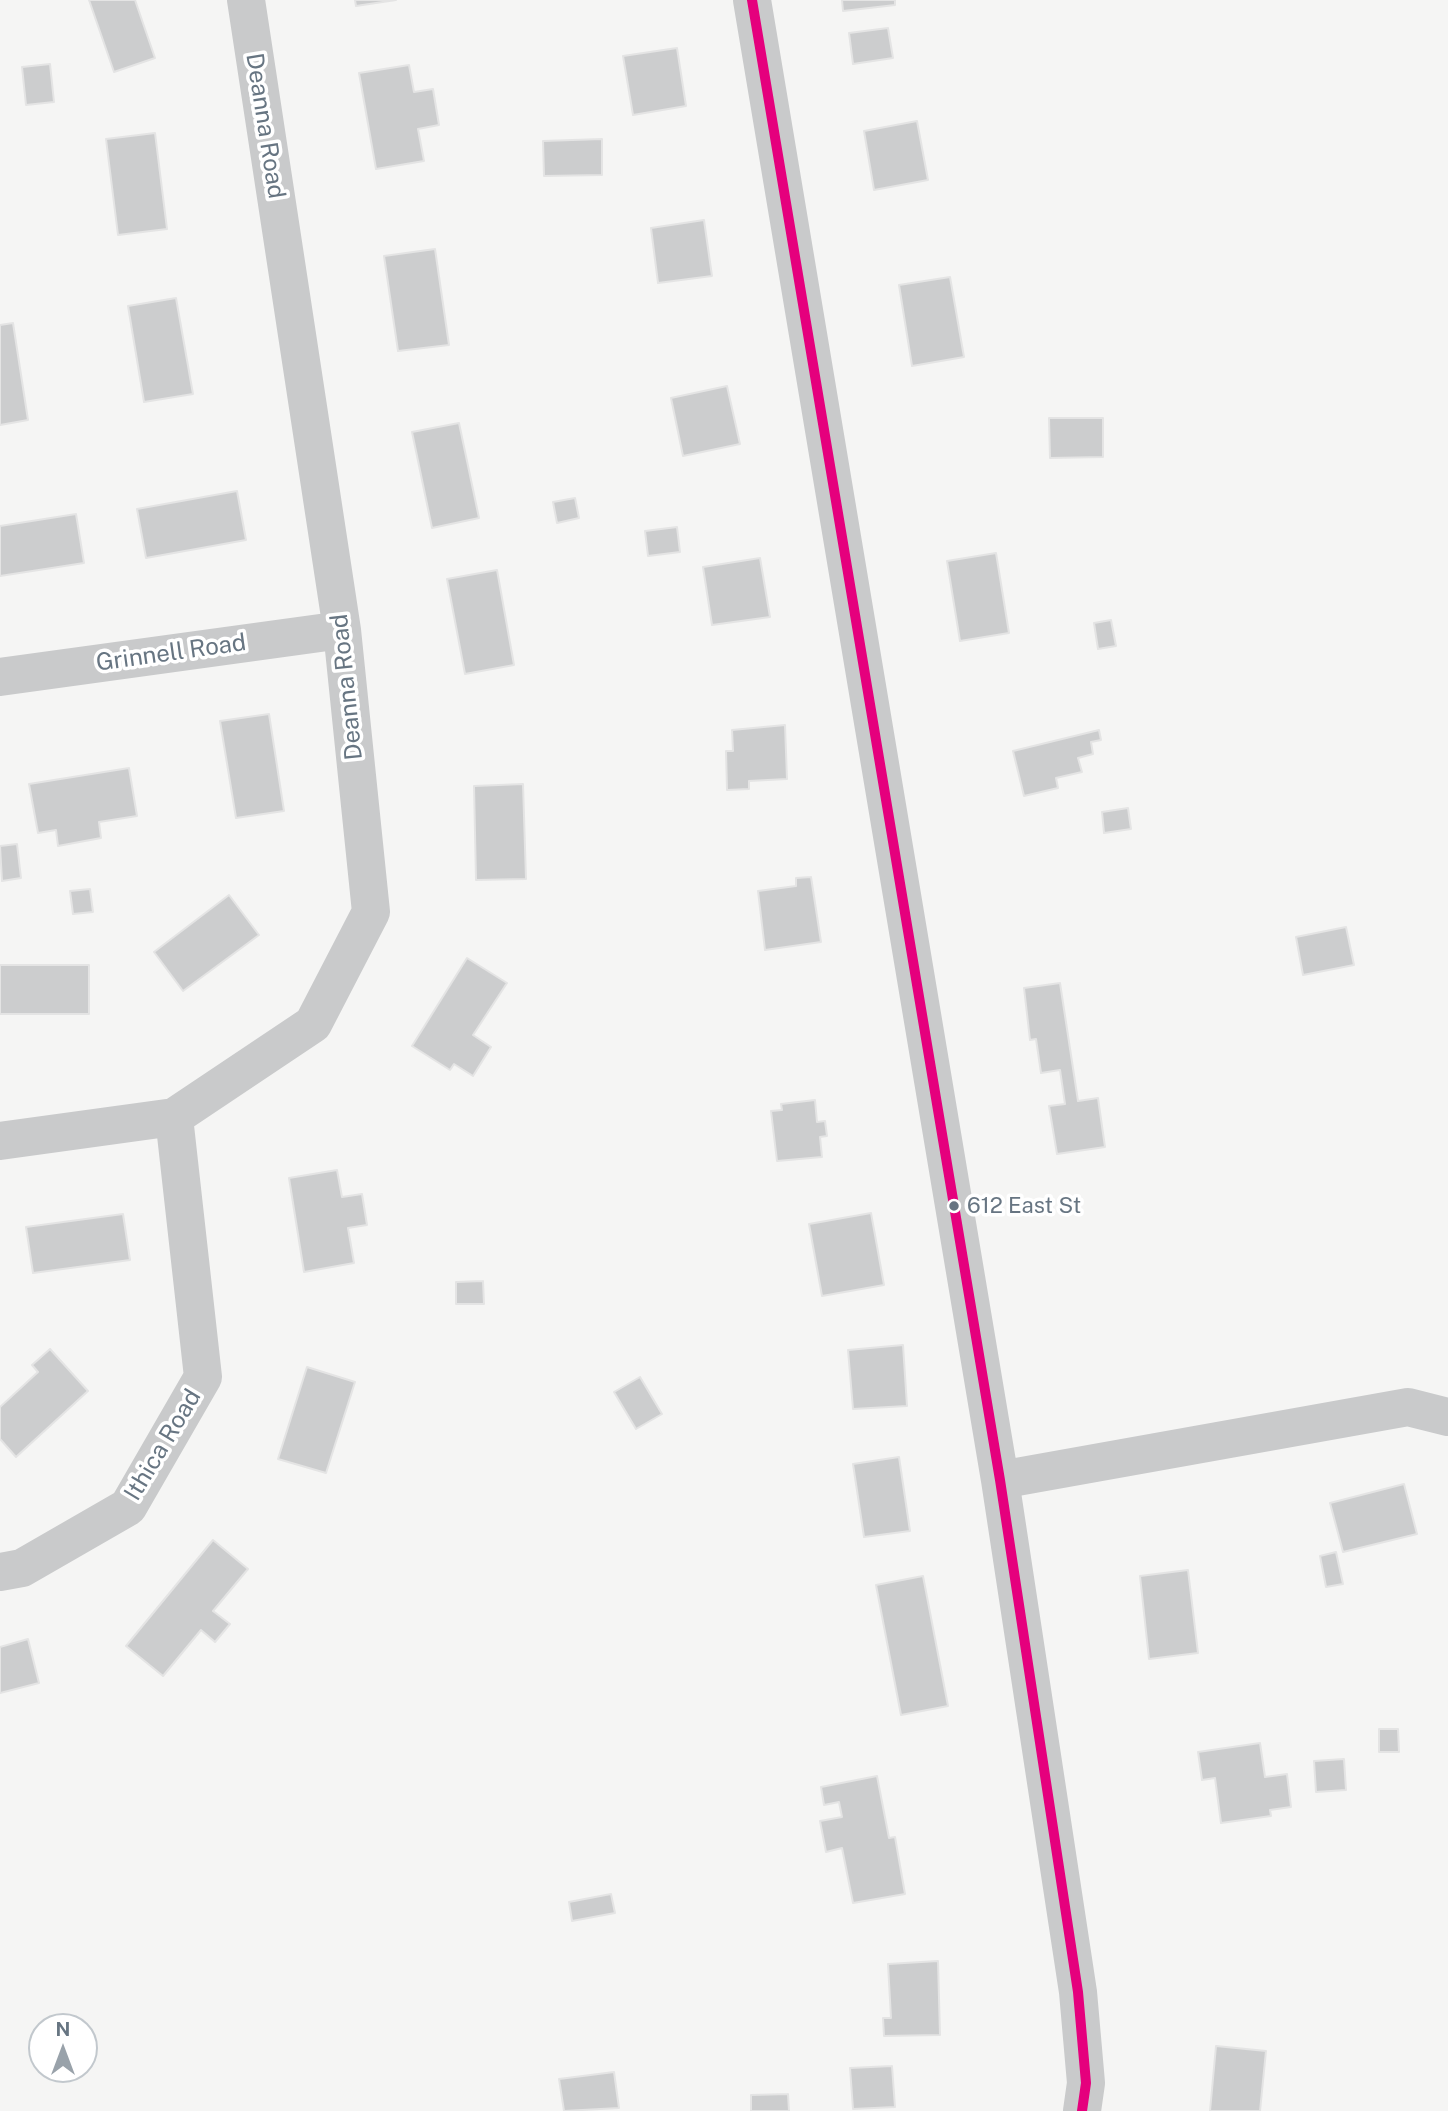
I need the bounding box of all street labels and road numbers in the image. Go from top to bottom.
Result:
street label: Deanna Road [239,51,291,201]
street label: Deanna Road [325,612,369,762]
street label: Grinnell Road [94,628,248,678]
street label: Ithica Road [119,1384,207,1506]

